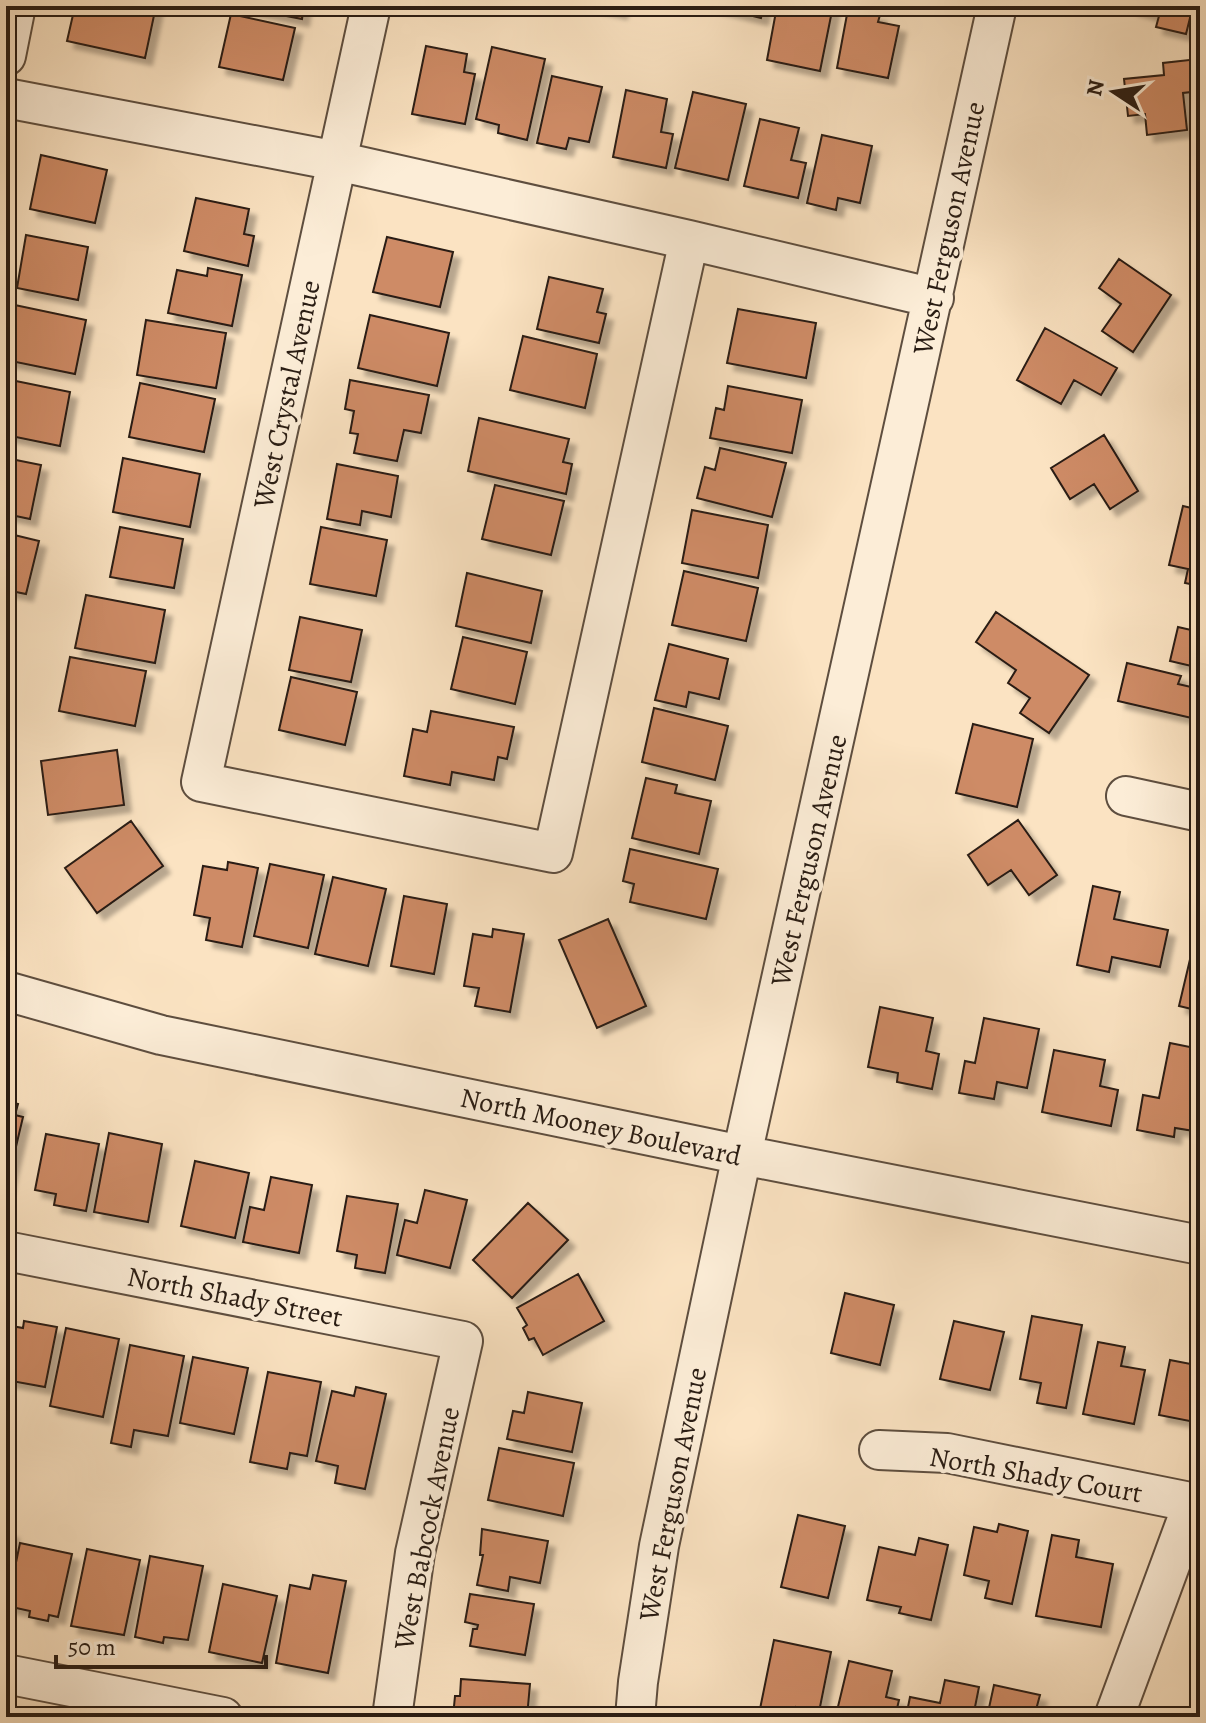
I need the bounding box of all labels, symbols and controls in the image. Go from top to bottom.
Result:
north arrow [1074,52,1154,132]
text: N [1079,77,1112,99]
street label: West Ferguson Avenue [903,98,994,359]
street label: West Crystal Avenue [244,277,330,513]
street label: West Ferguson Avenue [761,730,856,991]
street label: North Mooney Boulevard [457,1079,746,1176]
street label: North Shady Street [124,1257,346,1336]
street label: West Ferguson Avenue [630,1364,716,1625]
street label: West Babcock Avenue [385,1403,469,1654]
street label: North Shady Court [926,1438,1145,1512]
scale bar [56,1619,266,1669]
text: 50 m [68,1631,116,1663]

